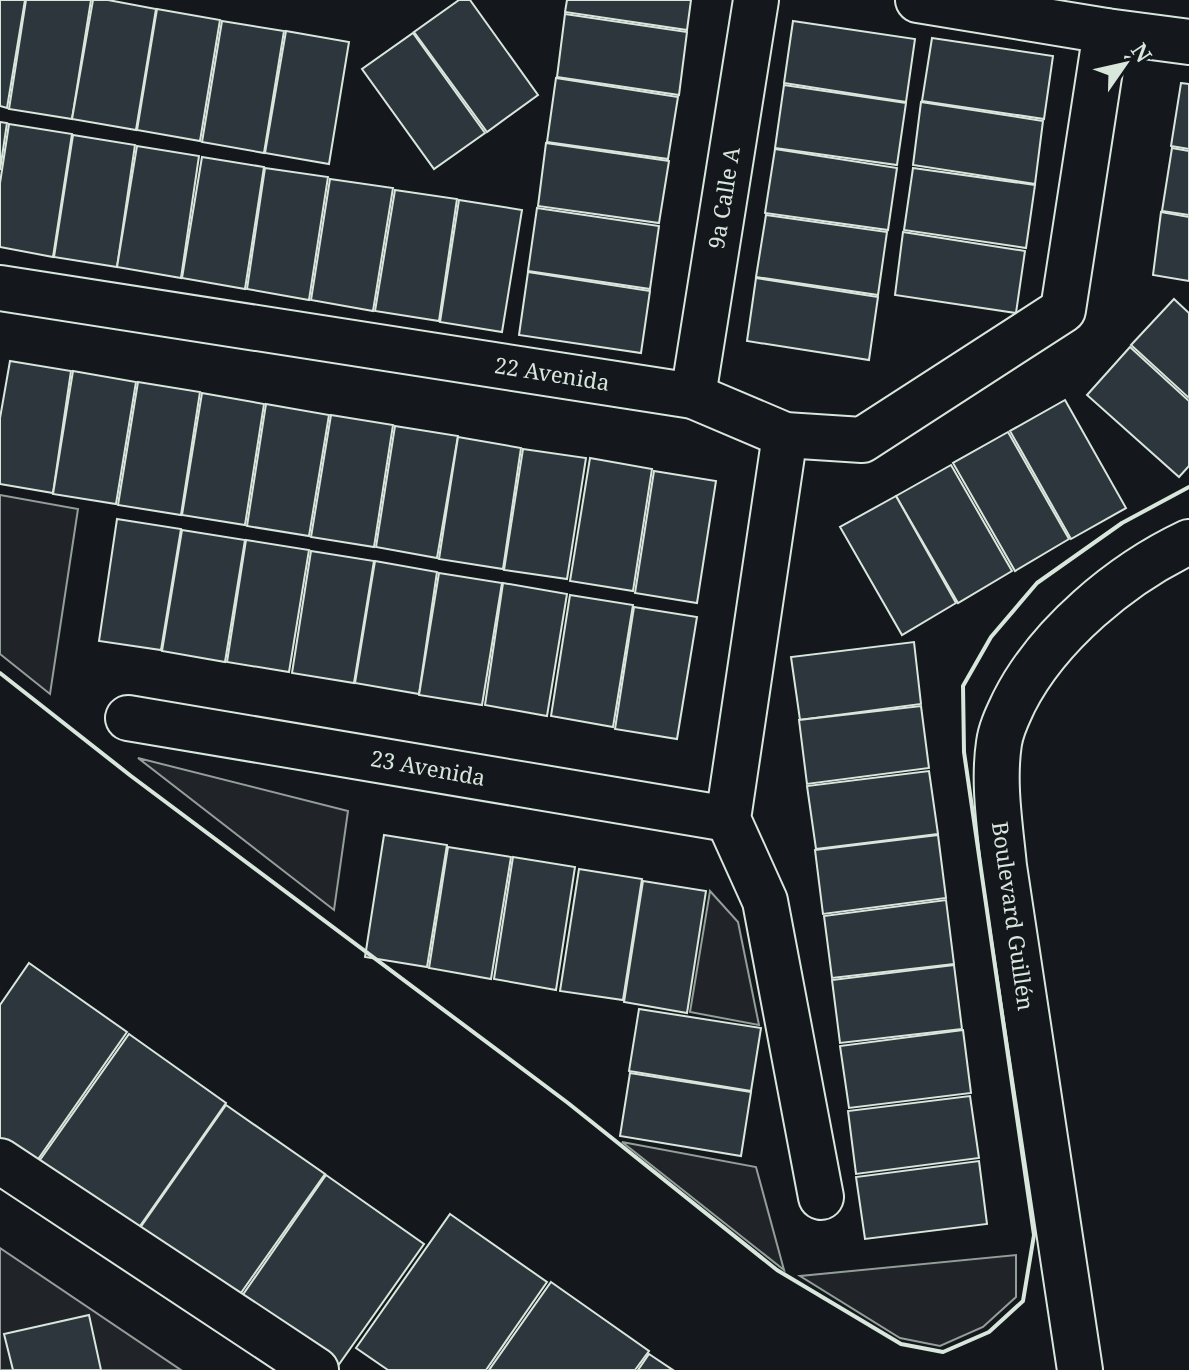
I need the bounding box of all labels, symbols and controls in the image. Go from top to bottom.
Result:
north arrow [1085,24,1165,104]
text: N [1125,37,1160,68]
street label: 9a Calle A [700,144,746,251]
street label: 22 Avenida [492,349,612,397]
street label: 23 Avenida [368,742,488,792]
street label: Boulevard Guillén [986,819,1042,1012]

